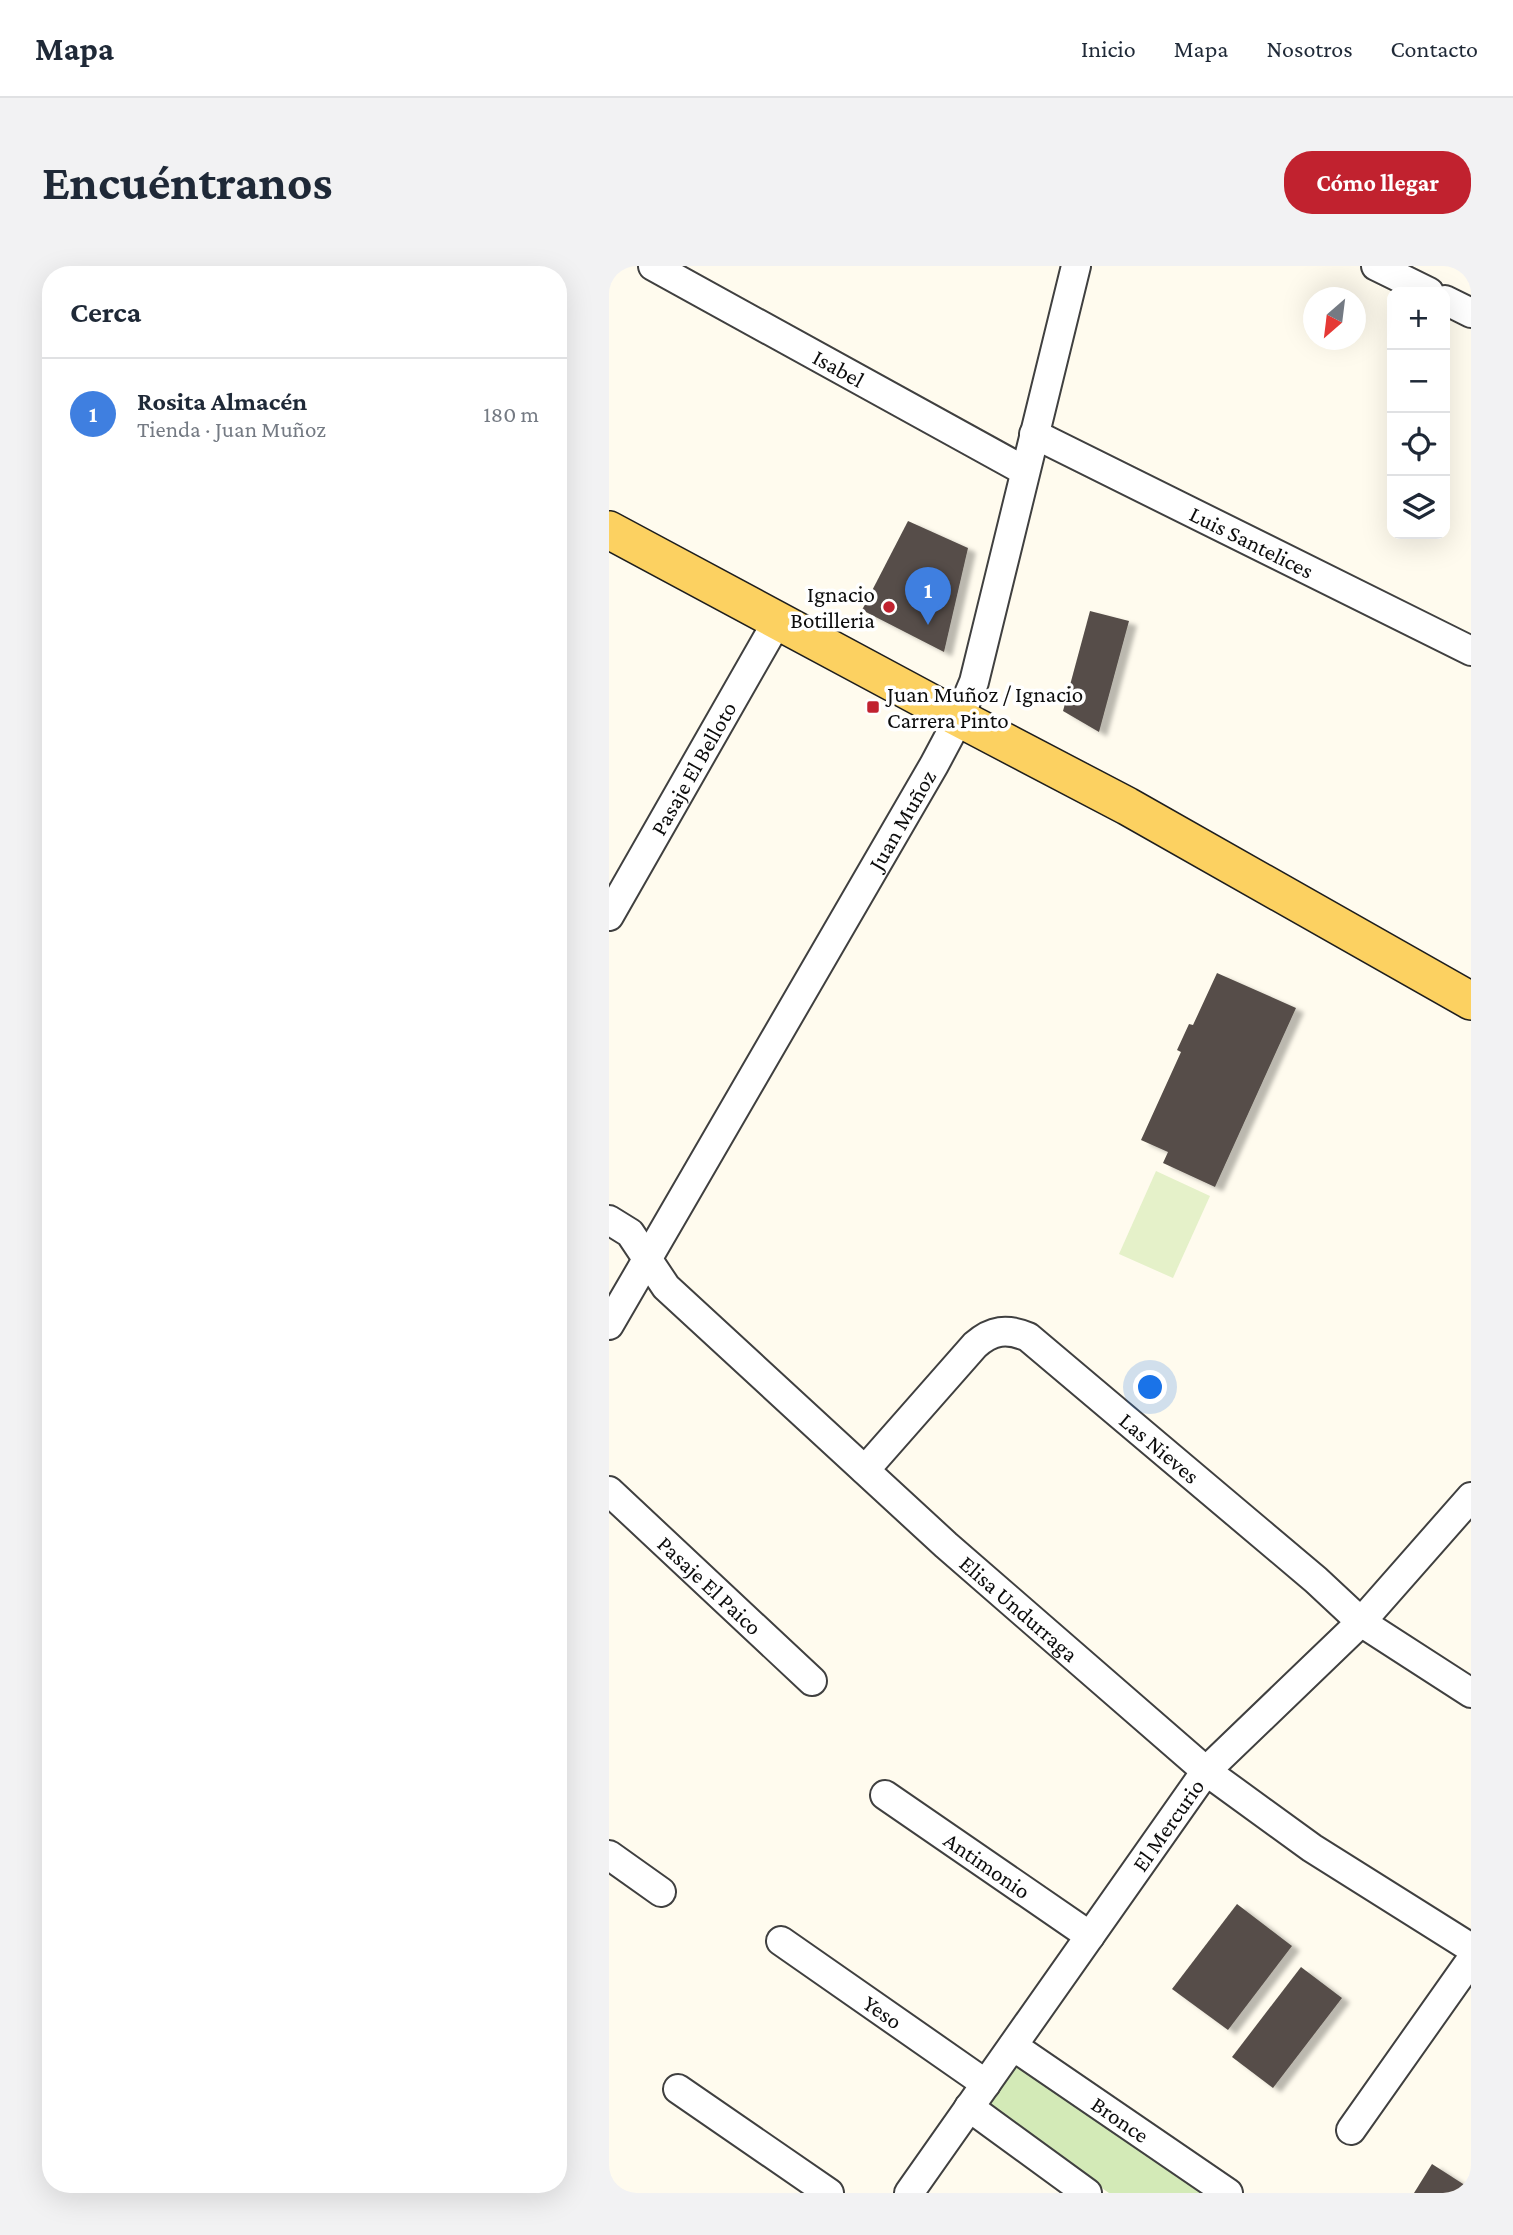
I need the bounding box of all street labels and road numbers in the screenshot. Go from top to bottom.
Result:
street label: Isabel [808,344,869,393]
street label: Luis Santelices [1185,500,1318,584]
street label: Pasaje El Belloto [645,697,742,840]
street label: Juan Muñoz [862,765,941,876]
street label: Las Nieves [1114,1407,1205,1489]
street label: Pasaje El Paico [652,1530,767,1640]
street label: Elisa Undurraga [954,1550,1084,1667]
street label: El Mercurio [1127,1774,1209,1876]
street label: Antimonio [939,1827,1035,1904]
street label: Yeso [858,1990,907,2034]
street label: Bronce [1087,2091,1154,2148]

